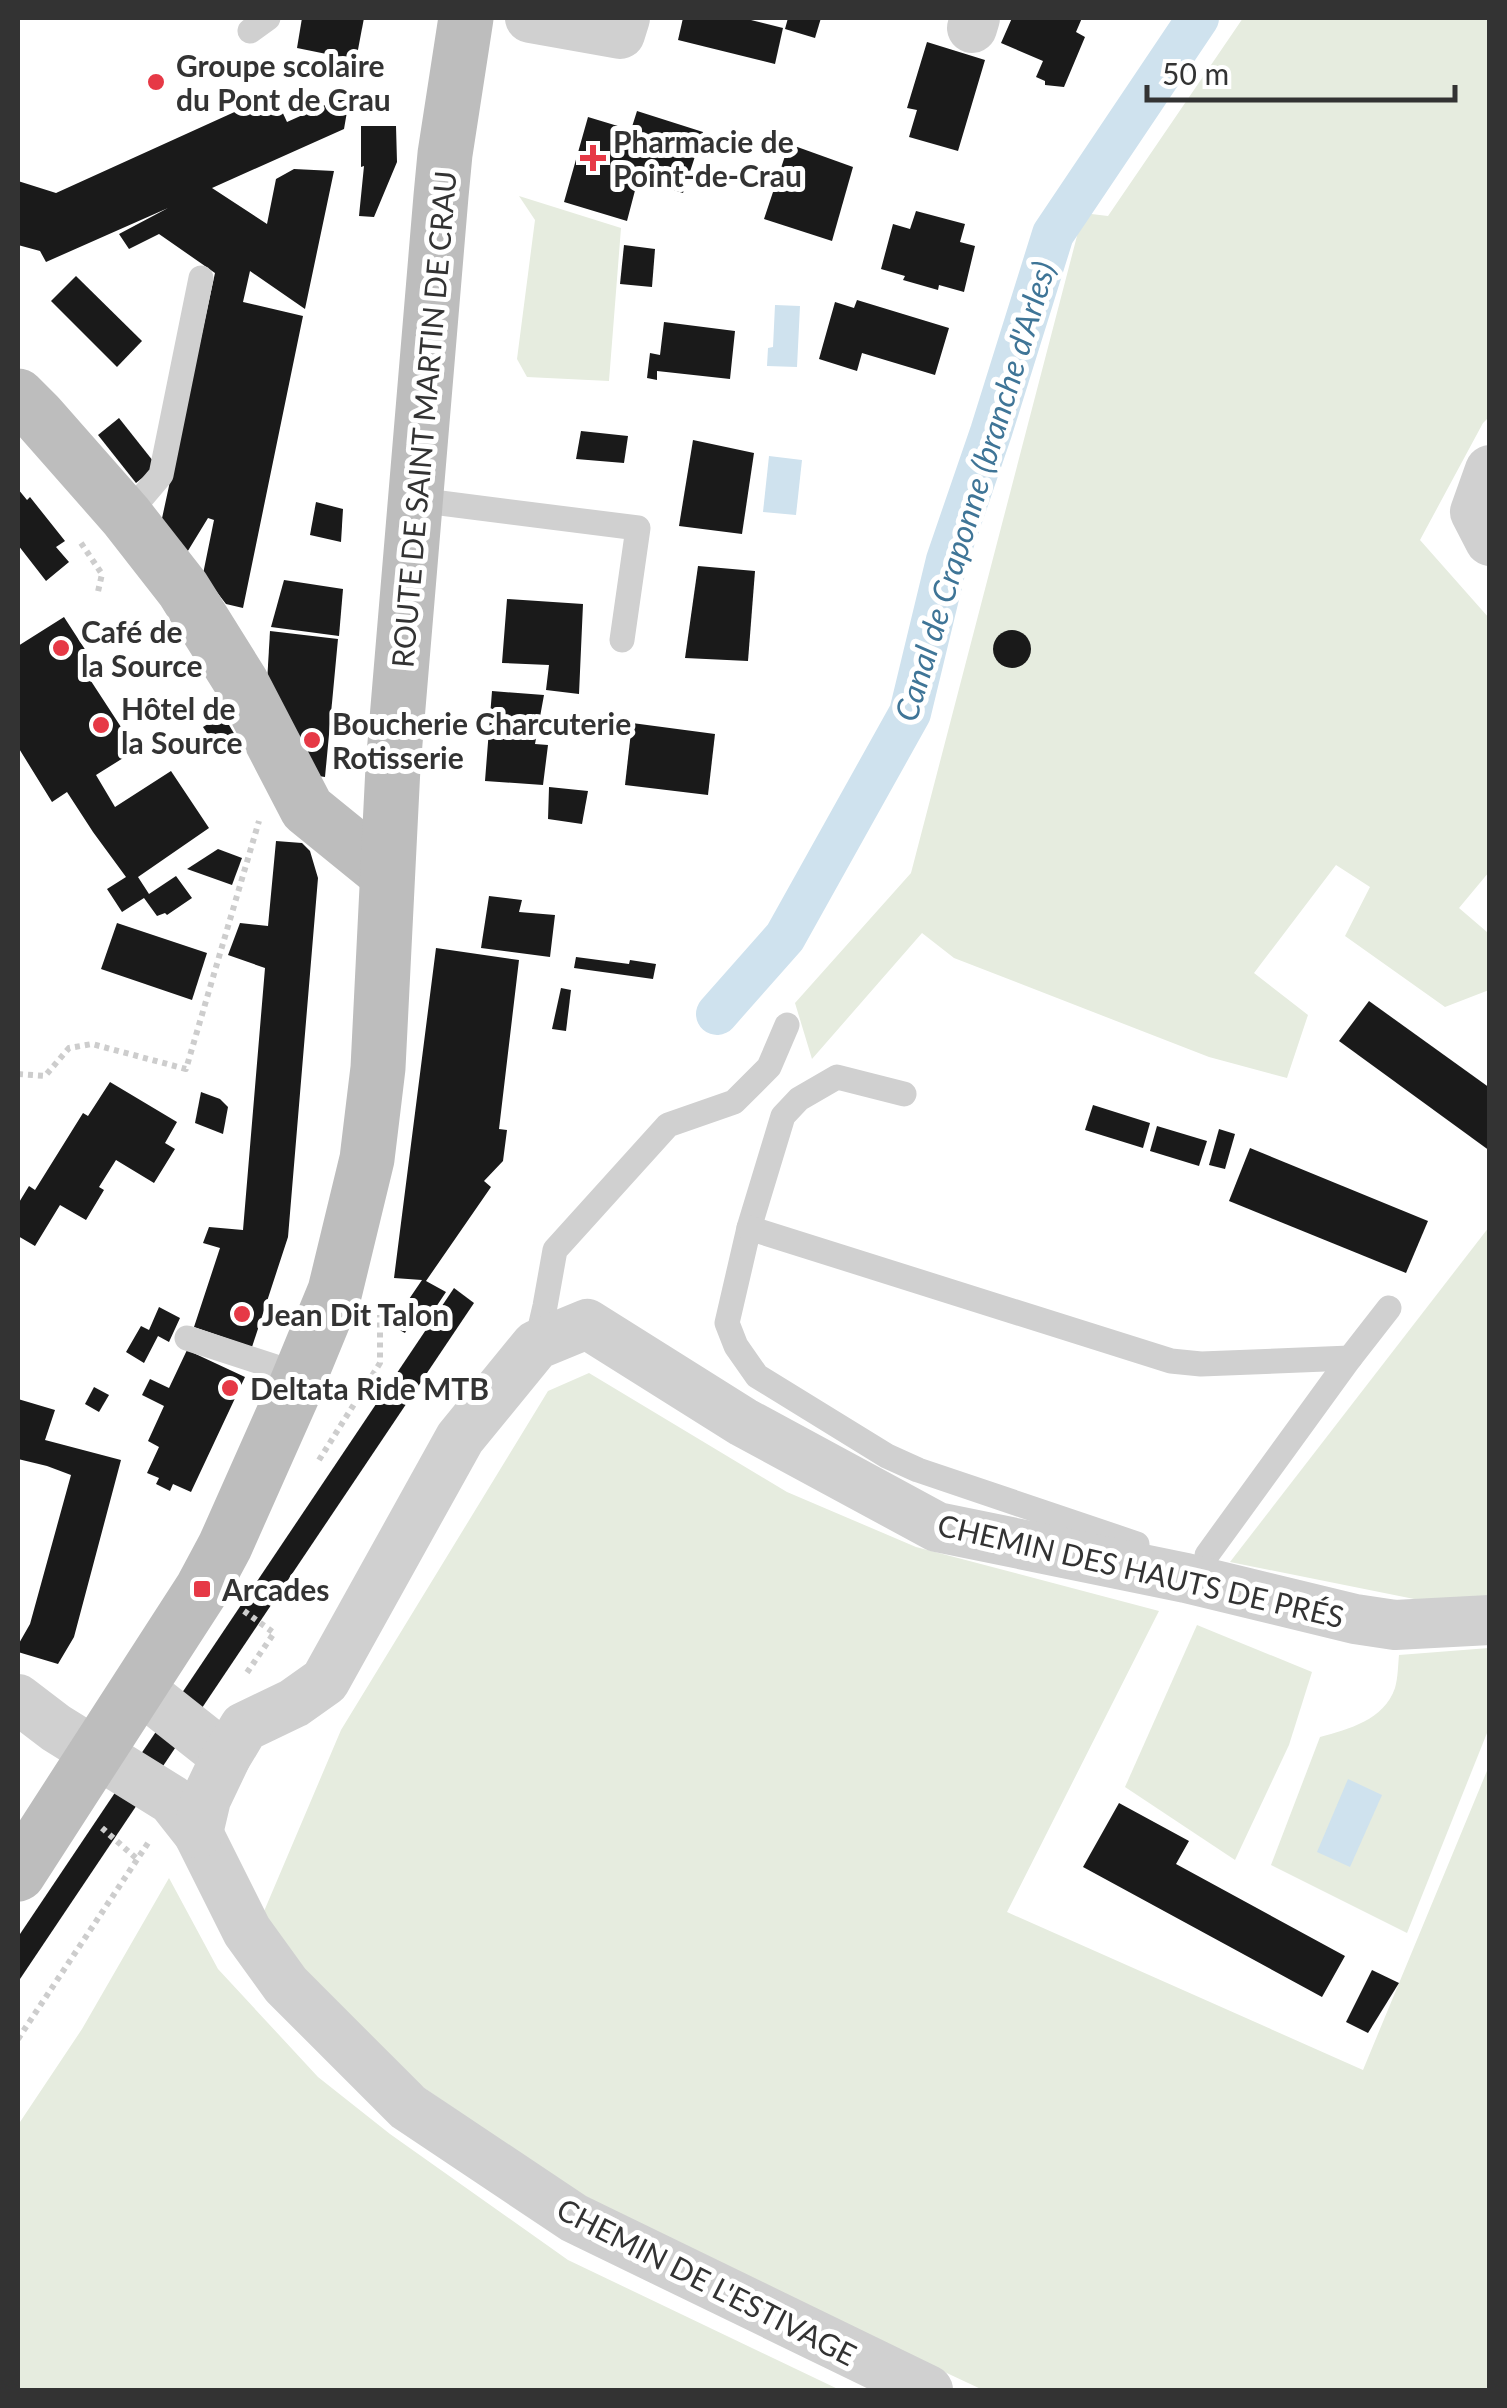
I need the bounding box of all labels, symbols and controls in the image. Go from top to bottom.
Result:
scale bar [1147,40,1454,102]
place label: Groupe scolaire du Pont de Crau [176,47,391,117]
text: 50 m [1162,55,1229,91]
marker: Groupe scolaire du Pont de Crau [145,71,167,93]
place label: Pharmacie de Point-de-Crau [613,123,802,193]
marker: Pharmacie de Point-de-Crau [582,147,604,169]
street label: ROUTE DE SAINT MARTIN DE CRAU [383,169,463,669]
water label: Canal de Craponne (branche d'Arles) [885,257,1063,725]
place label: Café de la Source [81,613,203,683]
marker: Café de la Source [50,637,72,659]
place label: Hôtel de la Source [121,690,243,760]
place label: Boucherie Charcuterie Rotisserie [332,705,631,775]
marker: Hôtel de la Source [90,714,112,736]
marker: Boucherie Charcuterie Rotisserie [301,729,323,751]
place label: Jean Dit Talon [262,1296,449,1332]
marker: Jean Dit Talon [231,1303,253,1325]
place label: Deltata Ride MTB [250,1370,489,1406]
marker: Deltata Ride MTB [219,1377,241,1399]
street label: CHEMIN DES HAUTS DE PRÉS [934,1506,1348,1634]
place label: Arcades [221,1571,329,1607]
marker: Arcades [191,1578,213,1600]
street label: CHEMIN DE L'ESTIVAGE [551,2190,863,2372]

